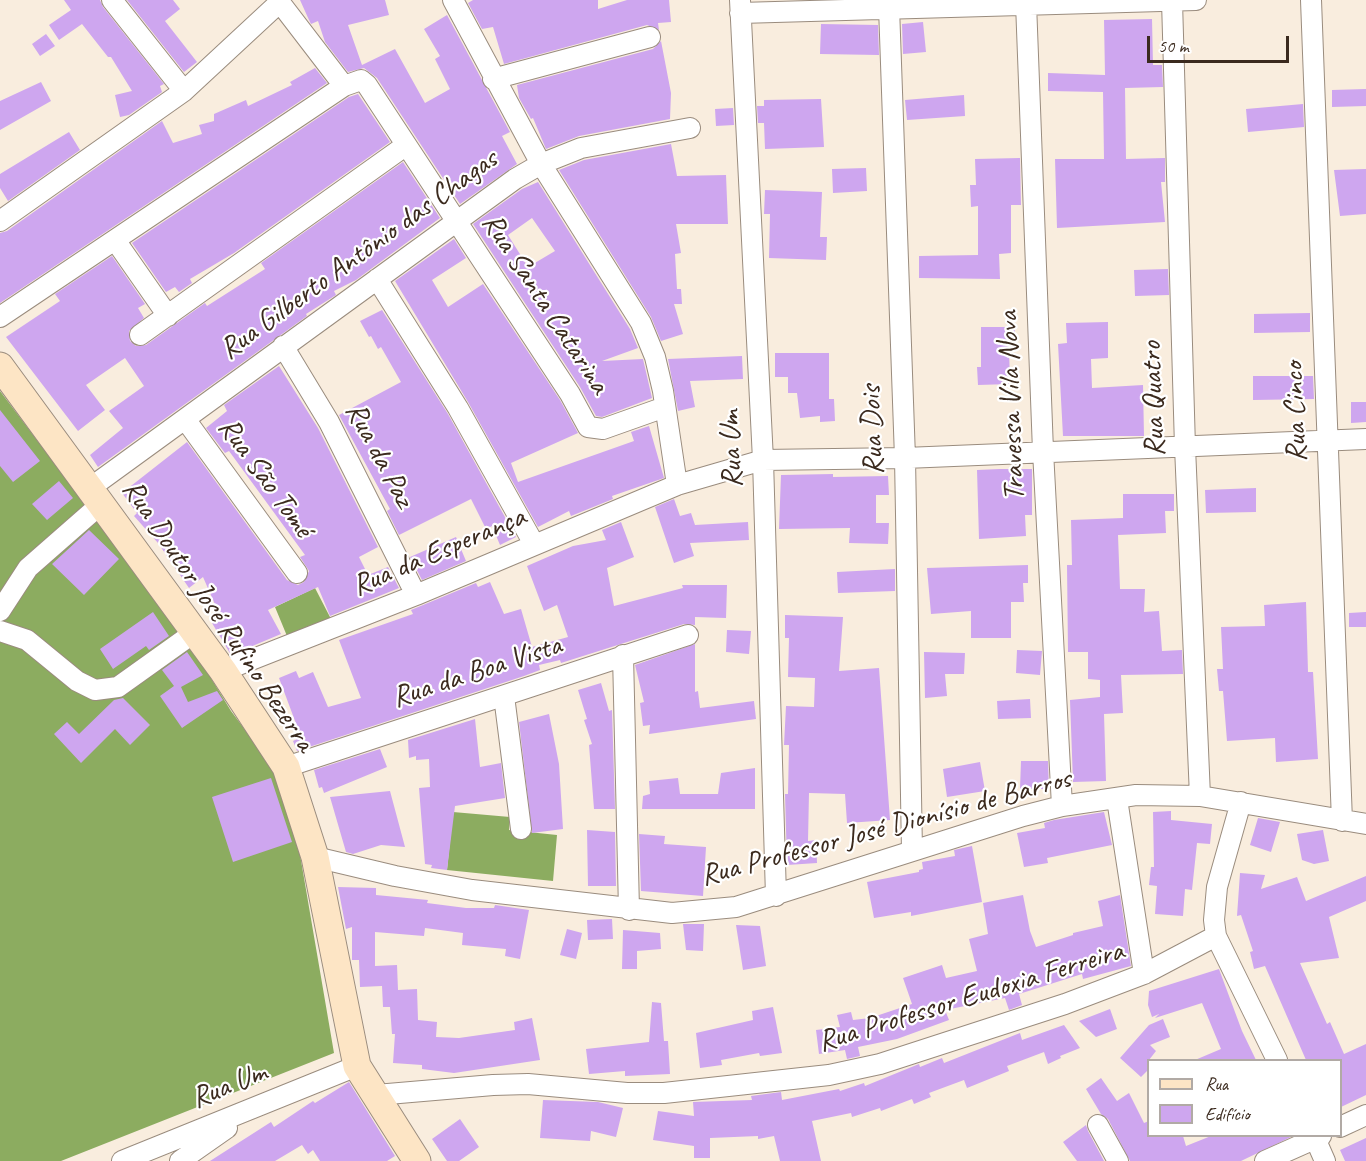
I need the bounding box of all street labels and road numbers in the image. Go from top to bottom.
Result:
street label: Rua Gilberto Antônio das Chagas [213,142,505,368]
street label: Rua Santa Catarina [473,207,617,401]
street label: Travessa Vila Nova [991,310,1033,502]
street label: Rua Quatro [1134,341,1174,457]
street label: Rua Cinco [1276,361,1316,463]
street label: Rua Dois [853,385,893,475]
street label: Rua da Paz [337,397,421,513]
street label: Rua Um [713,410,751,488]
street label: Rua São Tomé [209,411,321,545]
street label: Rua Doutor José Rufino Bezerra [114,473,322,759]
street label: Rua da Esperança [347,499,531,605]
street label: Rua da Boa Vista [388,628,566,716]
street label: Rua Professor José Dionísio de Barros [697,761,1075,895]
street label: Rua Professor Eudoxia Ferreira [814,933,1128,1061]
street label: Rua Um [186,1055,272,1117]

